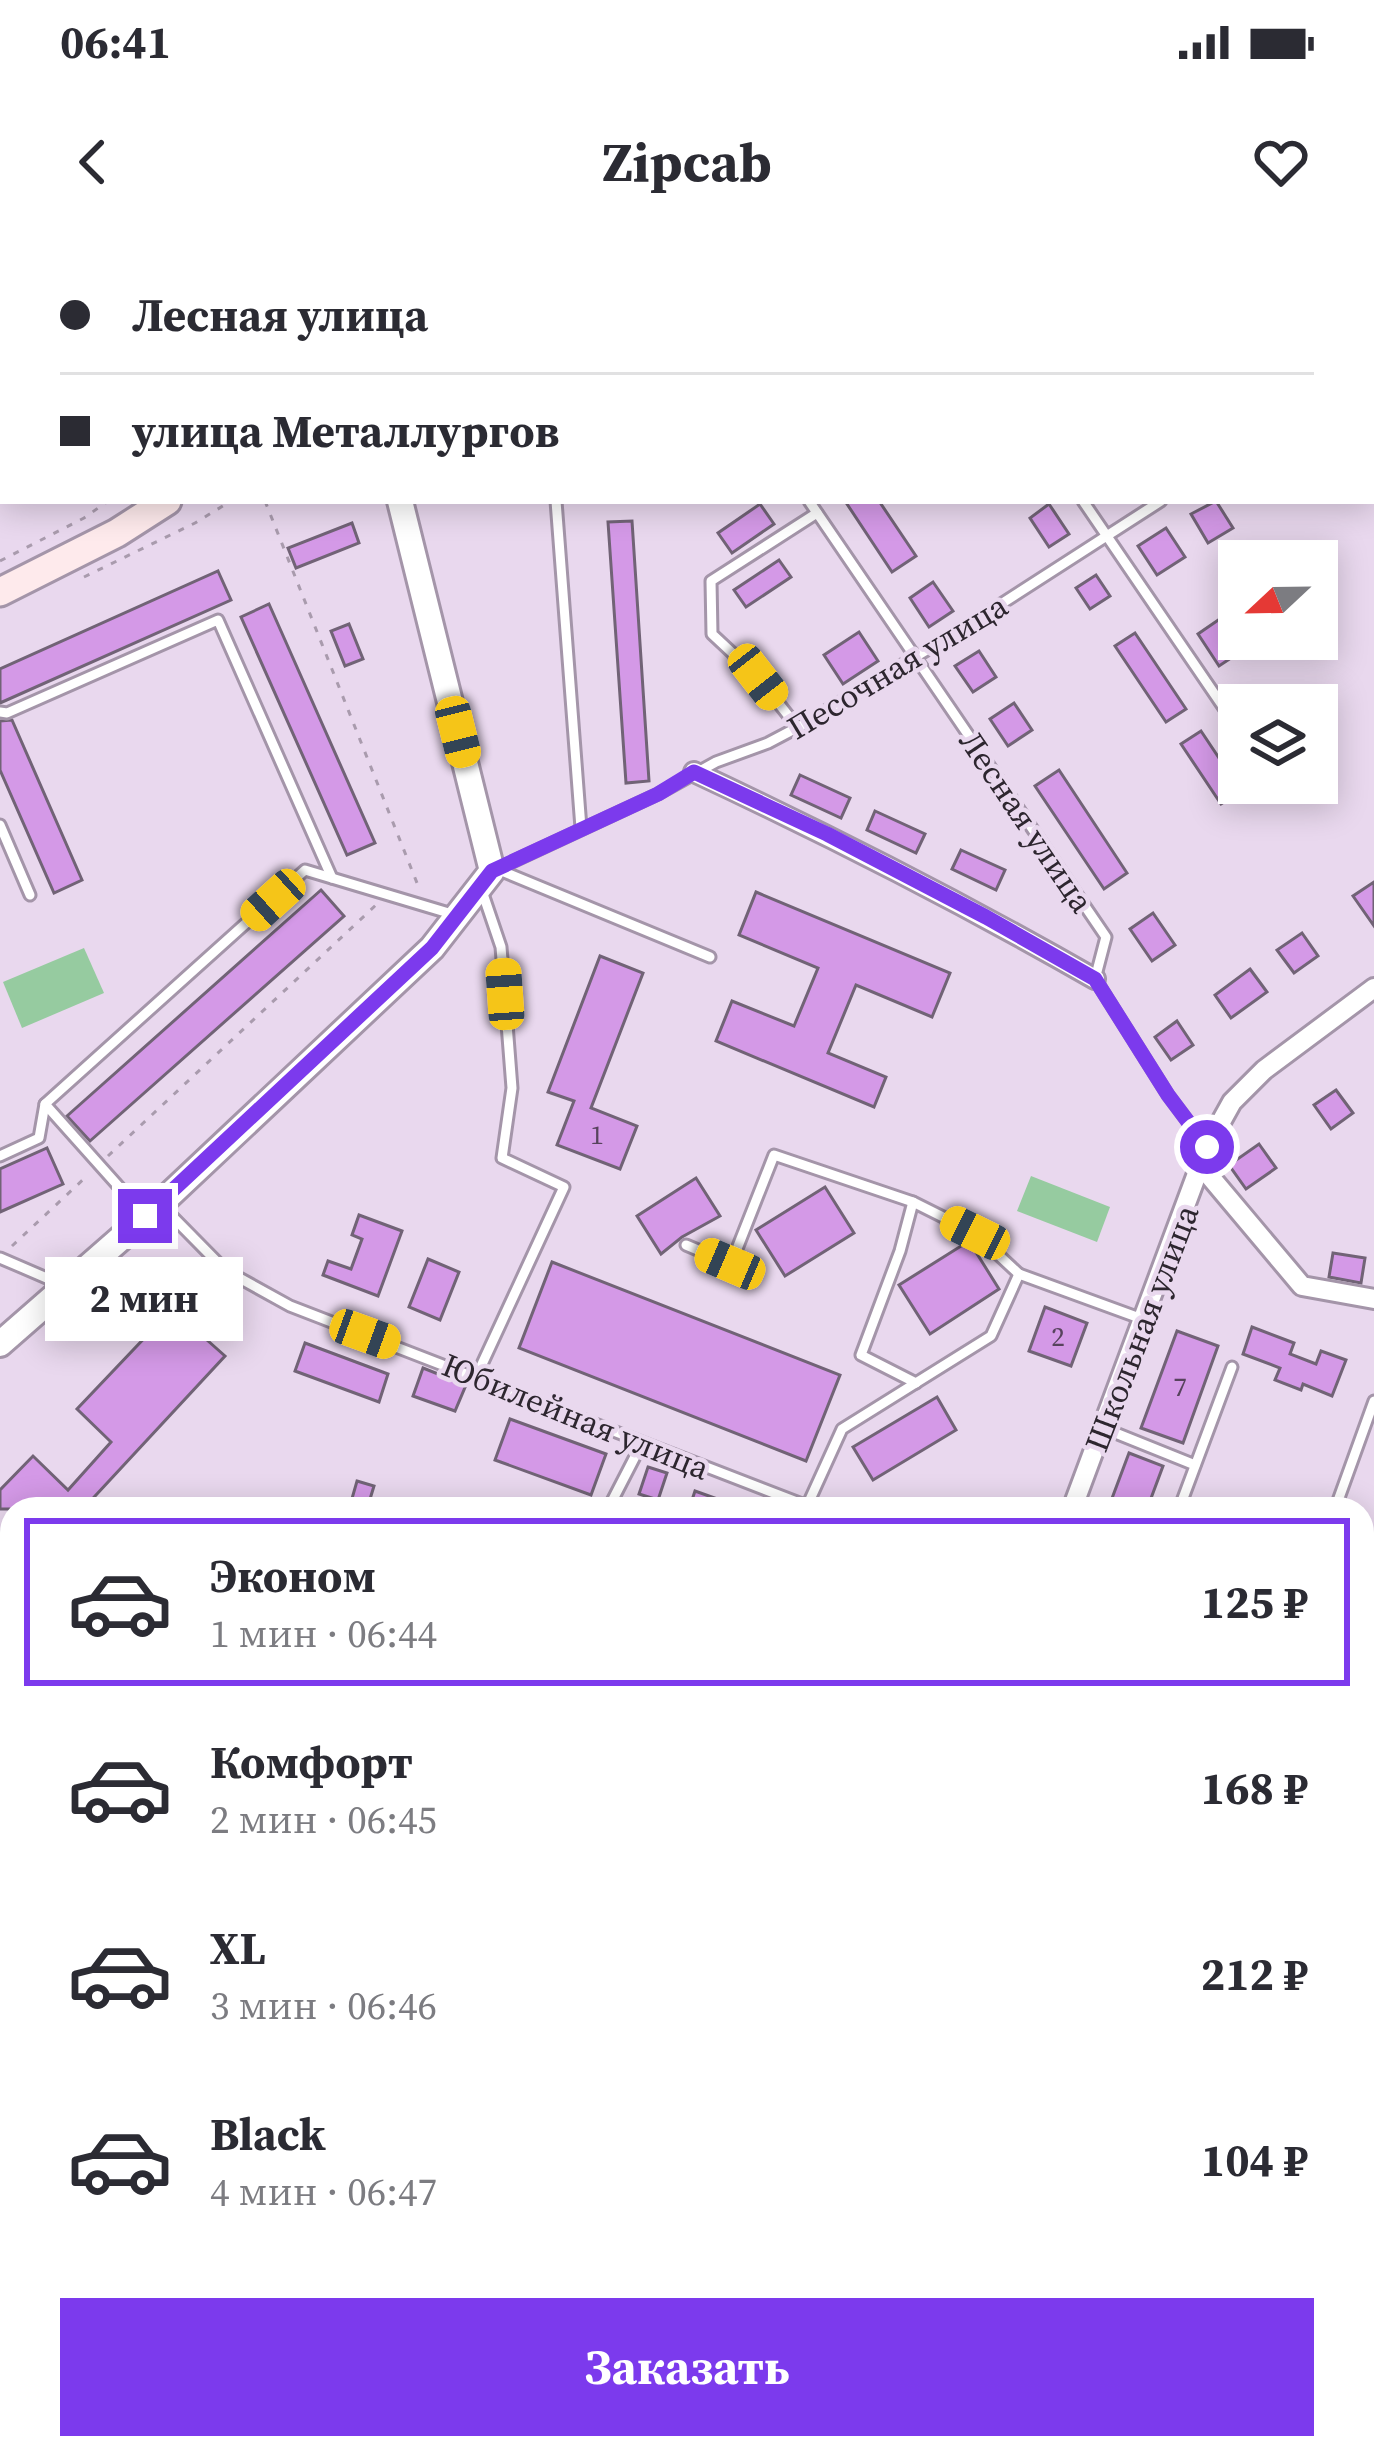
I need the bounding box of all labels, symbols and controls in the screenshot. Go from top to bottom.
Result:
text: 06:41 [60,11,171,73]
text: Zipcab [602,125,772,199]
icon: back [60,129,126,195]
icon: heart [1248,129,1314,195]
text: Лесная улица [132,284,428,346]
text: улица Металлургов [132,400,559,462]
north arrow [1218,540,1338,660]
map controls [1218,540,1338,804]
street label: Песочная улица [779,583,1016,750]
car [722,638,794,716]
button: layers [1218,684,1338,804]
car [432,693,484,771]
street label: Лесная улица [949,721,1104,921]
car [234,863,312,937]
car [485,957,525,1031]
house number: 1 [590,1116,604,1153]
route start [1180,1120,1234,1174]
route end [118,1189,172,1243]
street label: Школьная улица [1074,1198,1209,1458]
car [935,1201,1015,1265]
car [690,1233,770,1295]
callout: 2 мин [46,1258,244,1342]
text: 2 мин [89,1272,199,1325]
car [325,1305,405,1363]
house number: 2 [1051,1318,1065,1355]
street label: Юбилейная улица [436,1342,716,1491]
house number: 7 [1173,1368,1187,1405]
text: Эконом [210,1545,376,1607]
icon: car [66,1548,174,1656]
text: 125 ₽ [1201,1571,1308,1633]
text: 1 мин · 06:44 [210,1607,437,1660]
text: Комфорт [210,1731,413,1793]
icon: car [66,1734,174,1842]
text: 168 ₽ [1201,1757,1308,1819]
text: 2 мин · 06:45 [210,1793,437,1846]
text: XL [210,1917,266,1979]
icon: car [66,1920,174,2028]
text: 212 ₽ [1201,1943,1308,2005]
text: 3 мин · 06:46 [210,1979,437,2032]
text: Black [210,2103,326,2165]
icon: car [66,2106,174,2214]
text: 104 ₽ [1201,2129,1308,2191]
text: 4 мин · 06:47 [210,2165,437,2218]
button: Заказать [60,2298,1314,2436]

